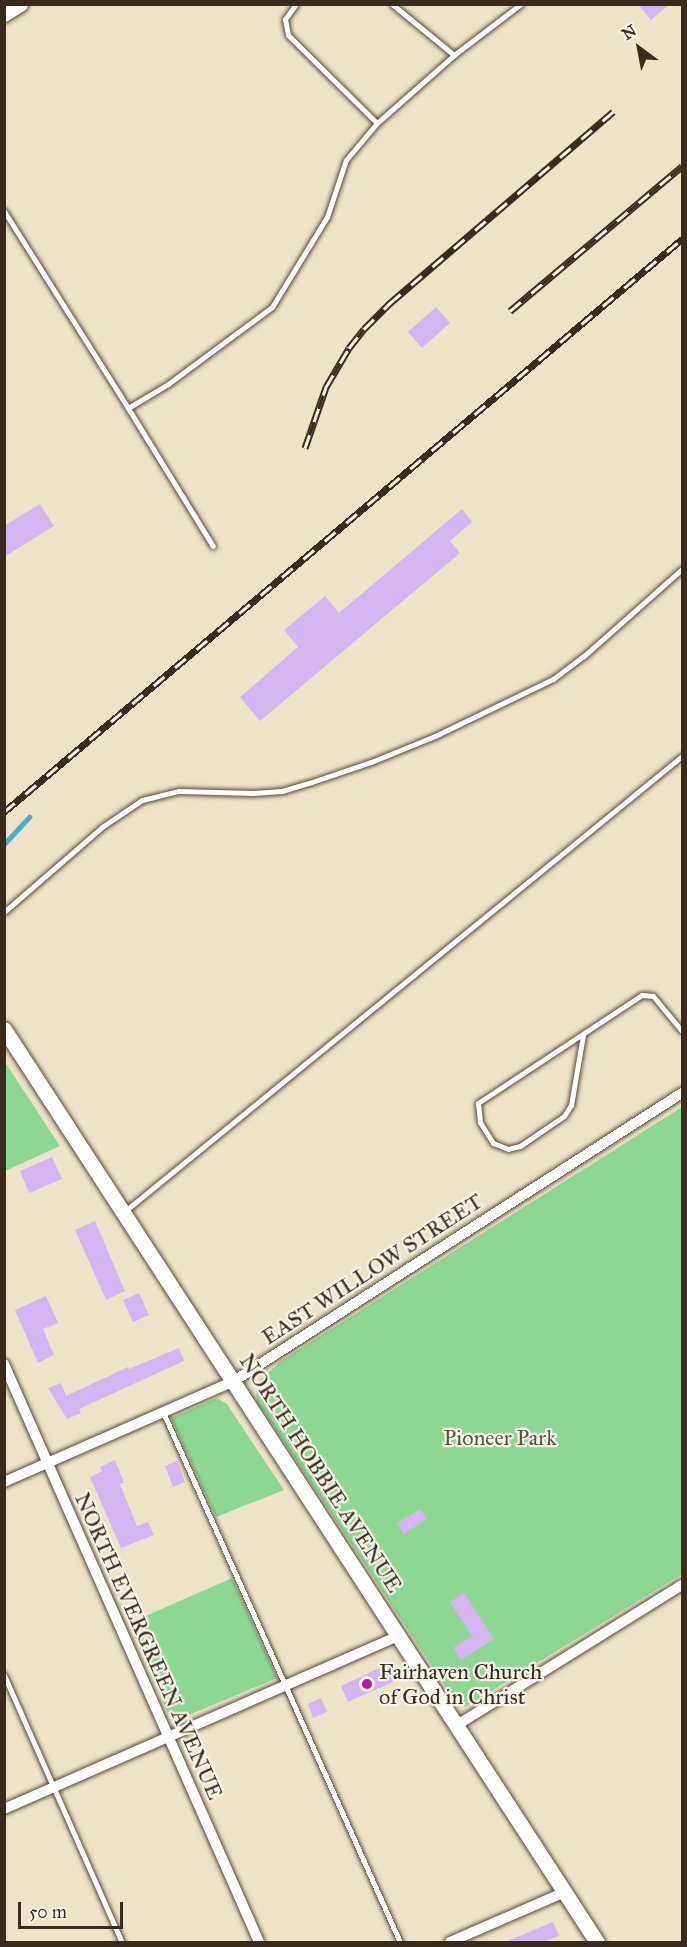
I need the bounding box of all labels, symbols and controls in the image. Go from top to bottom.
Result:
north arrow [609,18,669,78]
text: N [618,21,640,44]
street label: EAST WILLOW STREET [257,1188,487,1350]
street label: NORTH HOBBIE AVENUE [234,1349,408,1597]
park label: Pioneer Park [444,1425,556,1451]
street label: NORTH EVERGREEN AVENUE [69,1489,229,1803]
place label: Fairhaven Church of God in Christ [379,1658,542,1710]
marker: Fairhaven Church of God in Christ [360,1677,374,1691]
scale bar [21,1890,126,1928]
text: 50 m [29,1901,67,1923]

